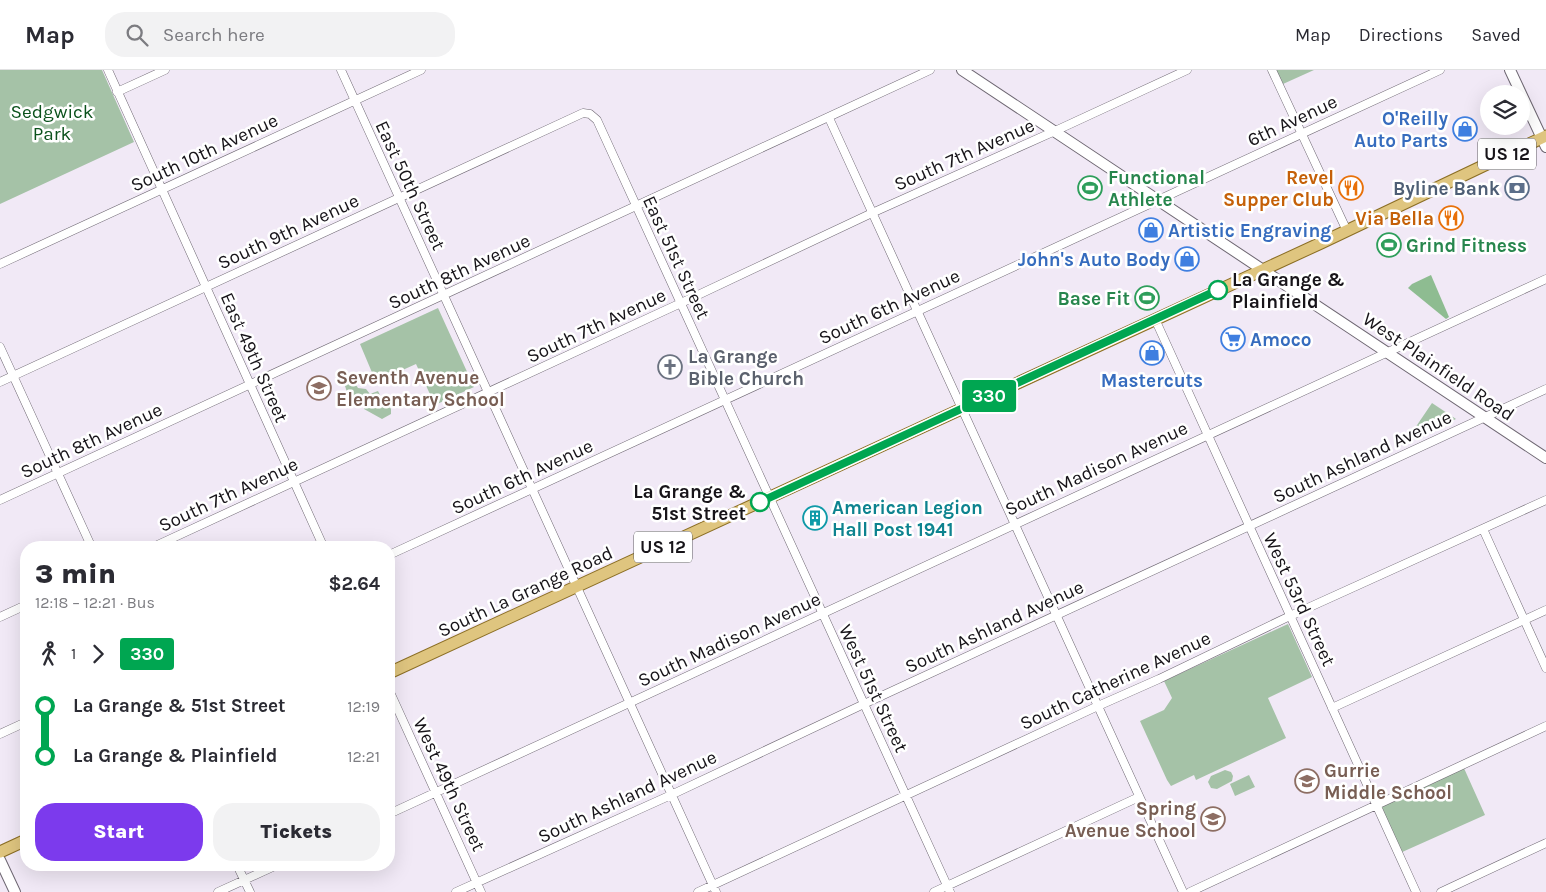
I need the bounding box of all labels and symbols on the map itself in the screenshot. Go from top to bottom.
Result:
street label: 6th Avenue [1244,91,1341,151]
park label: Sedgwick Park [10,101,94,145]
place label: O'Reilly Auto Parts [1354,108,1448,152]
street label: South 10th Avenue [127,109,281,197]
street label: South 7th Avenue [891,114,1038,196]
shop icon: O'Reilly Auto Parts [1452,116,1478,142]
street label: East 50th Street [371,117,450,254]
road number: US 12 [1478,138,1536,170]
place label: Functional Athlete [1108,167,1205,211]
place label: Revel Supper Club [1223,167,1334,211]
sports icon: Functional Athlete [1077,175,1103,201]
restaurant icon: Revel Supper Club [1338,175,1364,201]
bank icon: Byline Bank [1504,175,1530,201]
place label: Byline Bank [1393,178,1500,200]
street label: South 9th Avenue [214,190,362,274]
street label: East 51st Street [638,192,714,323]
restaurant icon: Via Bella [1438,205,1464,231]
place label: Via Bella [1355,208,1434,230]
shop icon: Artistic Engraving [1138,217,1164,243]
place label: Artistic Engraving [1168,220,1331,242]
street label: South 8th Avenue [385,229,534,314]
sports icon: Grind Fitness [1376,232,1402,258]
place label: Grind Fitness [1406,235,1527,257]
shop icon: John's Auto Body [1174,246,1200,272]
place label: John's Auto Body [1018,249,1170,271]
street label: South 6th Avenue [815,265,963,349]
place label: La Grange & Plainfield [1232,269,1345,313]
marker: La Grange & Plainfield [1208,280,1228,300]
street label: South 7th Avenue [523,284,670,368]
sports icon: Base Fit [1134,285,1160,311]
place label: Base Fit [1058,288,1130,310]
street label: East 49th Street [216,289,293,426]
street label: West Plainfield Road [1359,308,1518,426]
supermarket icon: Amoco [1220,326,1246,352]
place label: Amoco [1250,329,1311,351]
shop icon: Mastercuts [1139,340,1165,366]
place label: La Grange Bible Church [688,346,804,390]
church icon: La Grange Bible Church [657,354,683,380]
place label: Seventh Avenue Elementary School [336,367,505,411]
place label: Mastercuts [1101,370,1203,392]
school or university icon: Seventh Avenue Elementary School [306,375,332,401]
line badge: 330 [960,380,1018,412]
street label: South 8th Avenue [17,398,166,483]
street label: South Ashland Avenue [1270,406,1455,508]
street label: South Madison Avenue [1002,417,1191,521]
street label: South 6th Avenue [448,435,596,519]
street label: South 7th Avenue [155,453,302,537]
place label: La Grange & 51st Street [633,481,746,525]
marker: La Grange & 51st Street [750,492,770,512]
place label: American Legion Hall Post 1941 [832,497,983,541]
building icon: American Legion Hall Post 1941 [802,505,828,531]
street label: West 53rd Street [1259,529,1340,670]
road number: US 12 [634,532,692,562]
street label: South La Grange Road [435,542,616,642]
street label: South Ashland Avenue [902,576,1087,678]
street label: South Madison Avenue [635,588,824,692]
street label: West 51st Street [834,621,912,756]
street label: South Catherine Avenue [1017,627,1214,735]
street label: West 49th Street [409,714,490,855]
street label: South Ashland Avenue [535,746,720,848]
place label: Gurrie Middle School [1324,760,1452,804]
school or university icon: Gurrie Middle School [1294,768,1320,794]
place label: Spring Avenue School [1065,798,1196,842]
school or university icon: Spring Avenue School [1200,806,1226,832]

